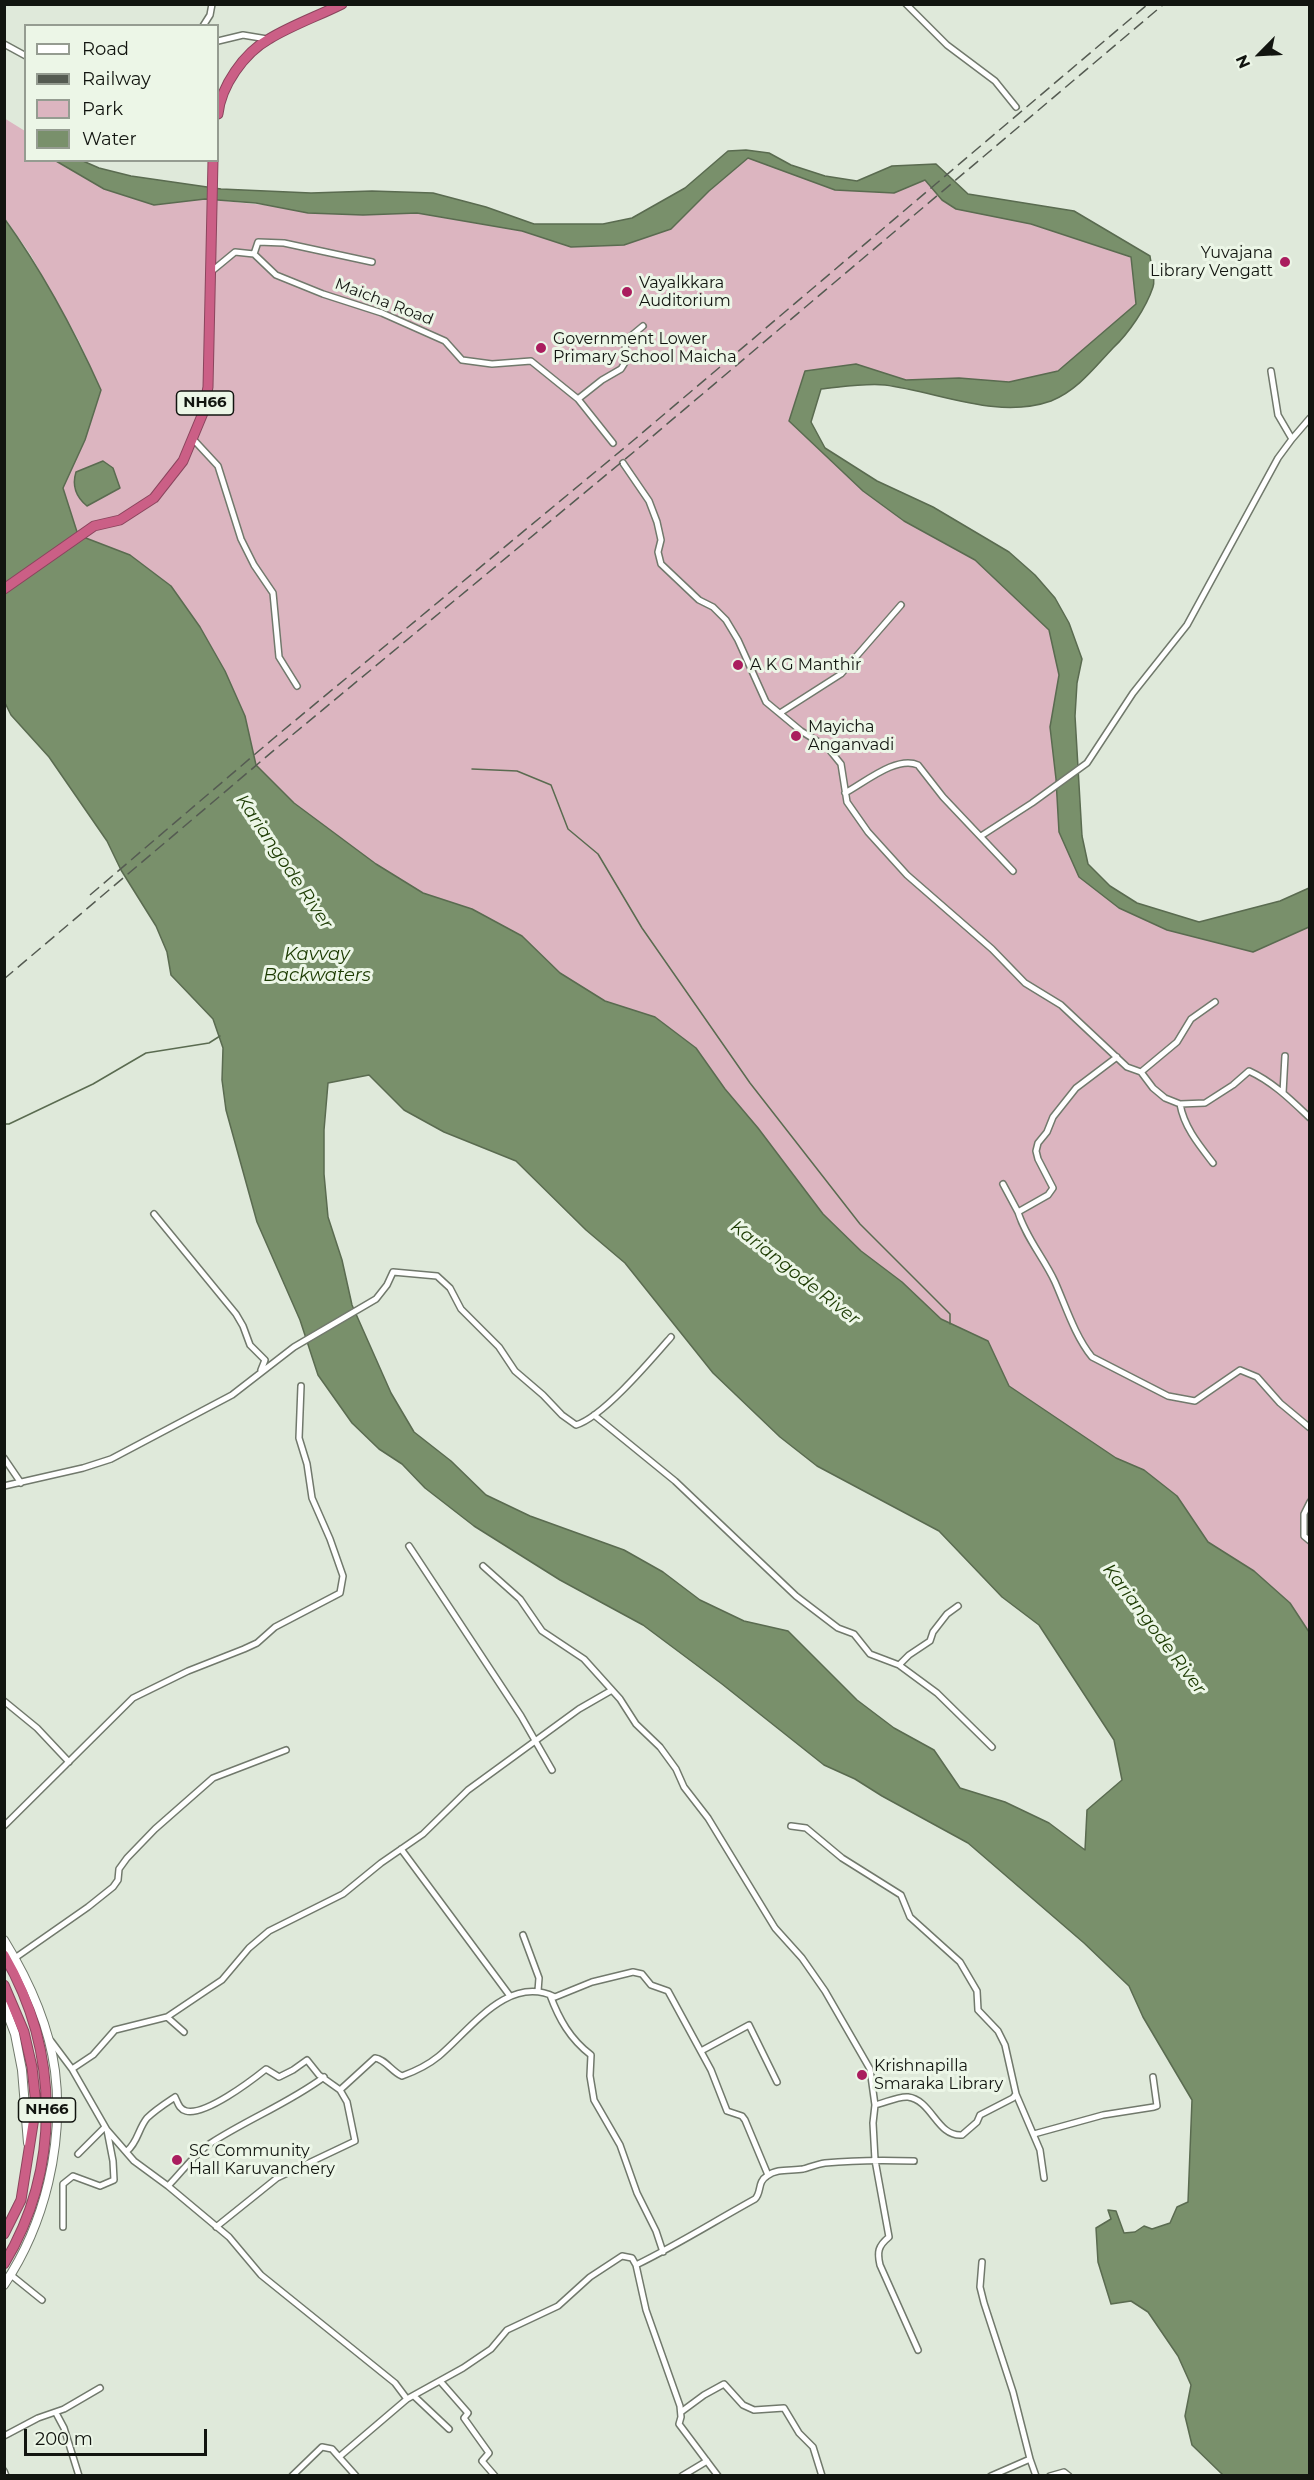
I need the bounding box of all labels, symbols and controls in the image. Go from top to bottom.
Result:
legend [24,24,219,162]
north arrow [1230,24,1290,84]
text: Road [82,38,129,60]
text: N [1232,52,1254,71]
text: Railway [82,68,151,90]
text: Park [82,98,123,120]
text: Water [82,128,137,150]
place label: Yuvajana Library Vengatt [1150,243,1273,281]
marker: Yuvajana Library Vengatt [1278,255,1292,269]
place label: Vayalkkara Auditorium [639,273,731,311]
street label: Maicha Road [332,274,436,330]
marker: Vayalkkara Auditorium [620,285,634,299]
place label: Government Lower Primary School Maicha [553,329,737,367]
marker: Government Lower Primary School Maicha [534,341,548,355]
road number: NH66 [176,391,234,415]
place label: A K G Manthir [750,655,861,675]
marker: A K G Manthir [731,658,745,672]
place label: Mayicha Anganvadi [808,717,894,755]
marker: Mayicha Anganvadi [789,729,803,743]
water label: Kariangode River [231,791,337,933]
water label: Kavvay Backwaters [263,944,371,986]
water label: Kariangode River [726,1216,864,1330]
water label: Kariangode River [1098,1560,1210,1698]
place label: Krishnapilla Smaraka Library [874,2056,1003,2094]
marker: Krishnapilla Smaraka Library [855,2068,869,2082]
road number: NH66 [18,2098,76,2122]
place label: SC Community Hall Karuvanchery [189,2141,335,2179]
marker: SC Community Hall Karuvanchery [170,2153,184,2167]
scale bar [27,2417,210,2455]
text: 200 m [35,2428,93,2450]

